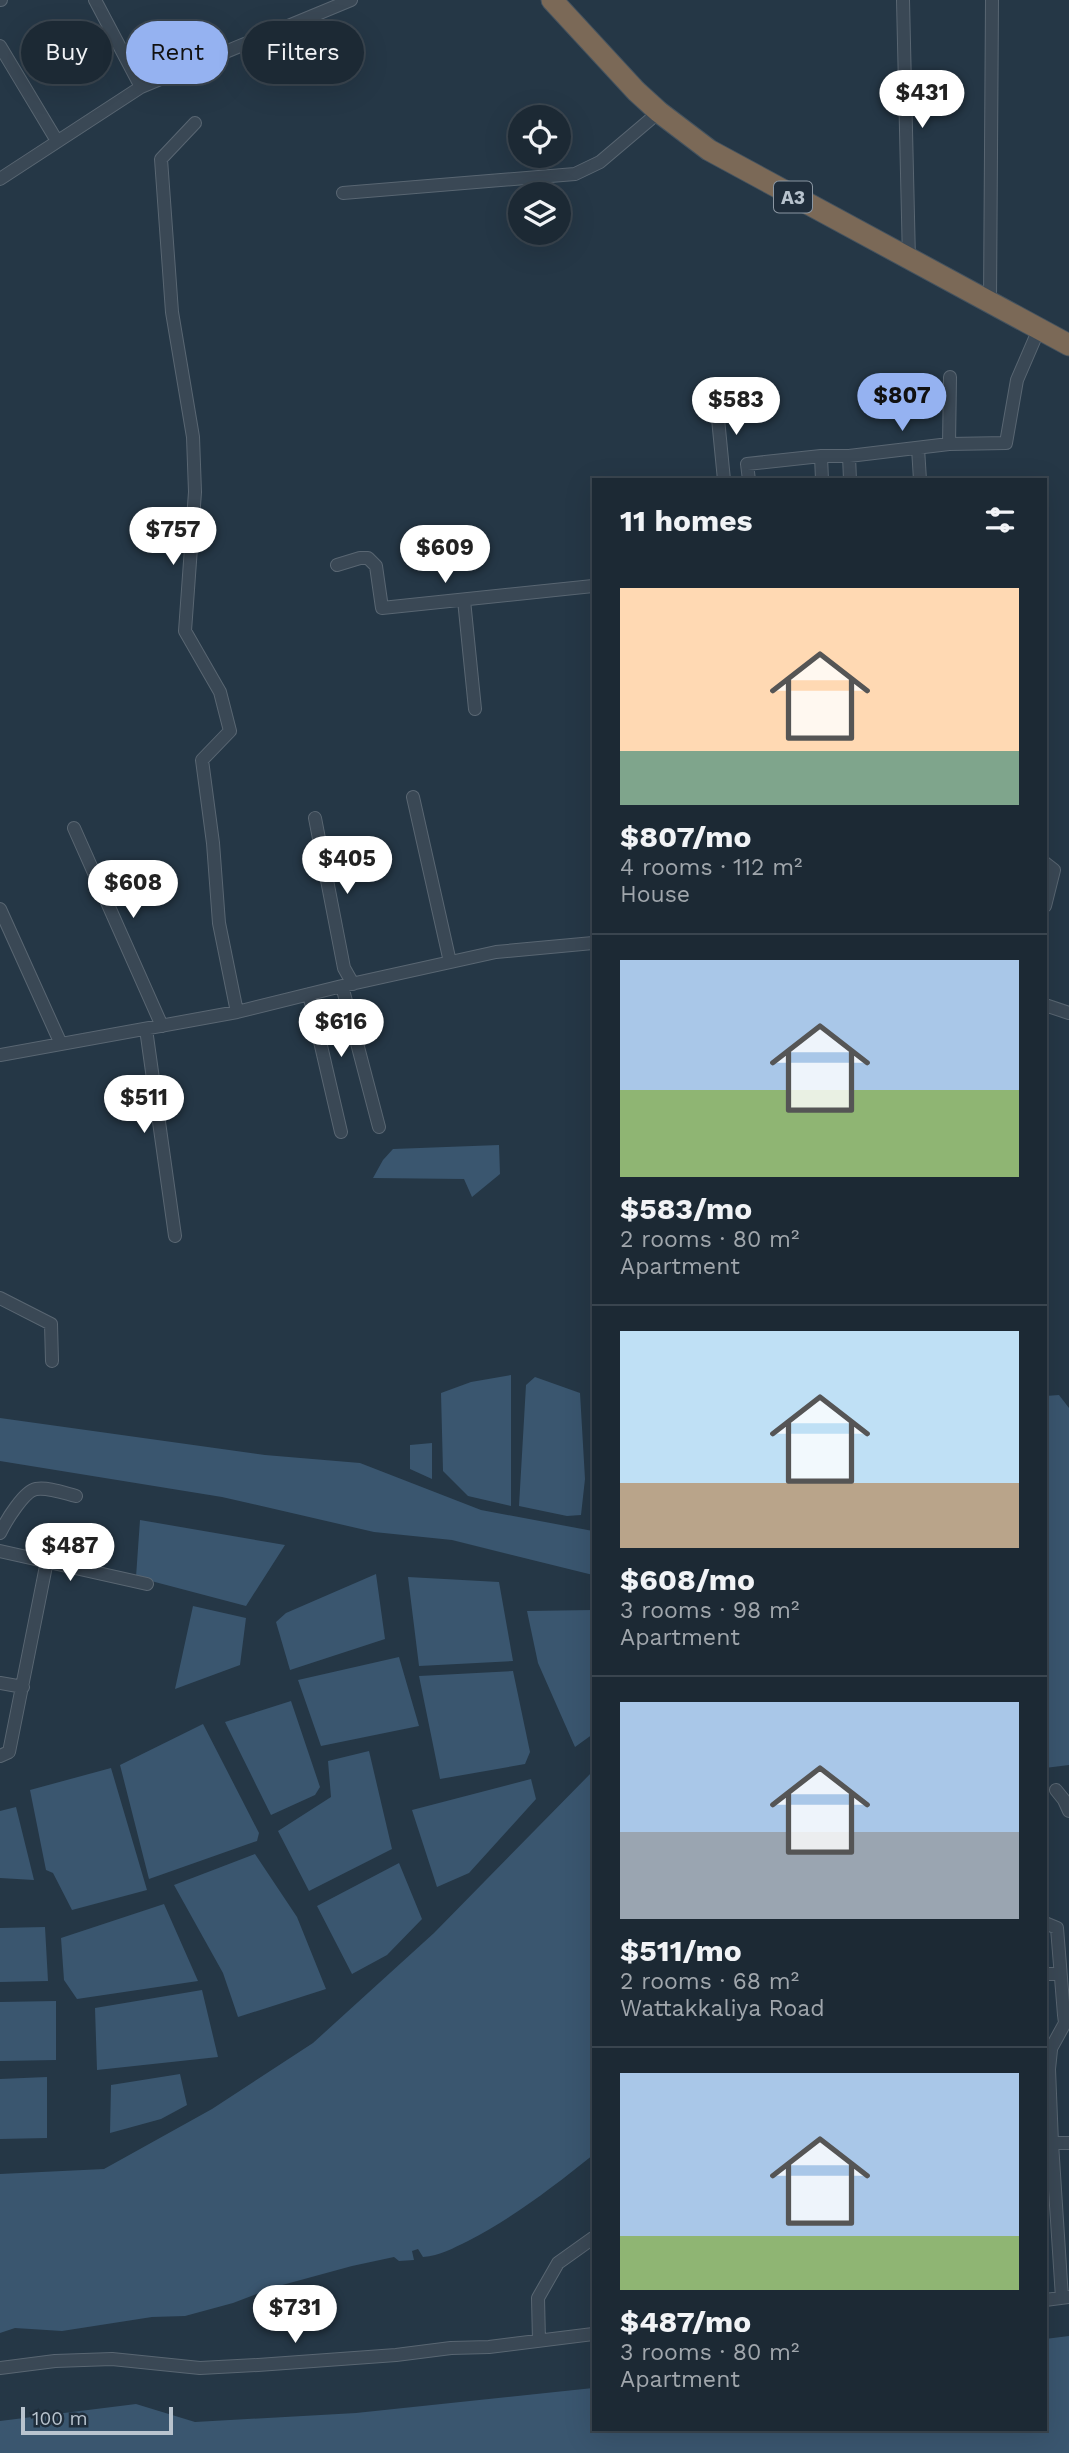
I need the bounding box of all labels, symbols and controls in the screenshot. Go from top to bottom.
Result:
chip: Buy [21,21,112,84]
chip: Rent [126,21,228,84]
chip: Filters [242,21,364,84]
pin: $431 [881,71,963,130]
text: $431 [895,79,949,106]
map controls [508,105,571,245]
button: locate [508,105,571,168]
button: layers [508,182,571,245]
road number: A3 [774,182,812,212]
pin: $807 [861,374,943,433]
pin: $583 [695,378,777,437]
text: $807 [873,382,931,409]
text: $583 [708,386,764,413]
icon: filters [981,501,1019,539]
text: 11 homes [620,503,753,538]
pin: $757 [132,508,214,567]
text: $757 [145,516,201,543]
pin: $609 [404,526,486,585]
text: $609 [416,534,474,561]
icon: home [757,633,883,759]
text: $807/mo [620,819,751,854]
pin: $405 [306,836,388,896]
text: $405 [318,845,376,872]
text: 4 rooms · 112 m² [620,854,802,881]
pin: $608 [92,860,174,920]
text: $608 [104,869,162,896]
text: House [620,881,690,908]
pin: $616 [300,1000,382,1059]
icon: home [757,1005,883,1131]
text: $616 [315,1008,367,1035]
pin: $511 [103,1076,185,1135]
text: $511 [120,1084,168,1111]
text: $583/mo [620,1191,752,1226]
text: 2 rooms · 80 m² [620,1226,799,1253]
text: Apartment [620,1253,740,1280]
icon: home [757,1376,883,1502]
pin: $487 [29,1524,111,1583]
text: $487 [41,1532,99,1559]
text: $608/mo [620,1562,755,1597]
text: 3 rooms · 98 m² [620,1597,799,1624]
text: Apartment [620,1624,740,1651]
icon: home [757,1747,883,1873]
text: $511/mo [620,1933,742,1968]
text: 2 rooms · 68 m² [620,1968,799,1995]
text: Wattakkaliya Road [620,1995,825,2022]
icon: home [757,2118,883,2244]
pin: $731 [254,2286,336,2345]
text: $731 [269,2294,321,2321]
text: $487/mo [620,2304,751,2339]
text: 3 rooms · 80 m² [620,2339,799,2366]
text: Apartment [620,2366,740,2393]
scale bar [21,2404,173,2436]
text: 100 m [32,2407,88,2430]

